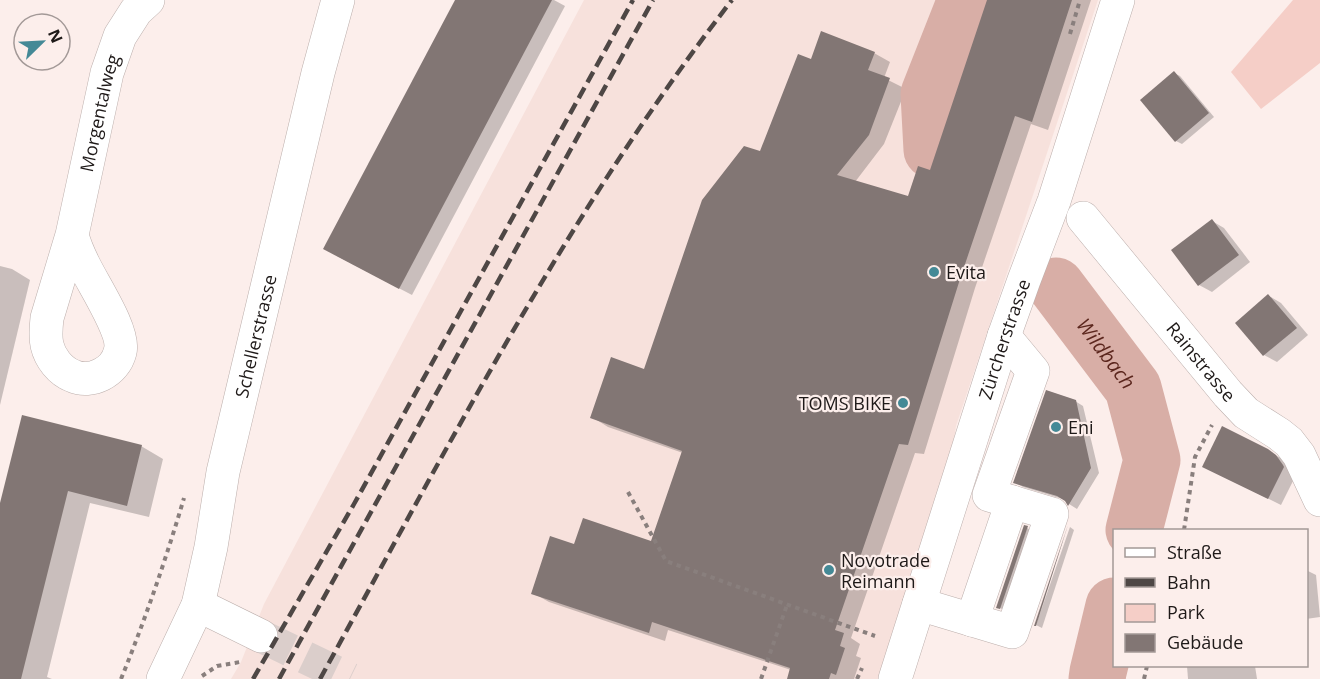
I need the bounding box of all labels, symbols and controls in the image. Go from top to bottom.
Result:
north arrow [12,12,72,72]
text: N [43,25,68,46]
street label: Morgentalweg [74,50,125,174]
place label: Evita [946,260,986,284]
marker: Evita [927,265,941,279]
street label: Schellerstrasse [229,272,282,400]
street label: Zürcherstrasse [973,276,1035,402]
water label: Wildbach [1071,312,1142,394]
street label: Rainstrasse [1161,317,1241,407]
place label: TOMS BIKE [799,391,891,415]
marker: TOMS BIKE [896,396,910,410]
place label: Eni [1068,415,1094,439]
marker: Eni [1049,420,1063,434]
legend [1113,529,1308,667]
text: Straße [1167,540,1222,564]
place label: Novotrade Reimann [841,548,930,593]
marker: Novotrade Reimann [822,563,836,577]
text: Bahn [1167,570,1211,594]
text: Park [1167,600,1205,624]
text: Gebäude [1167,630,1243,654]

